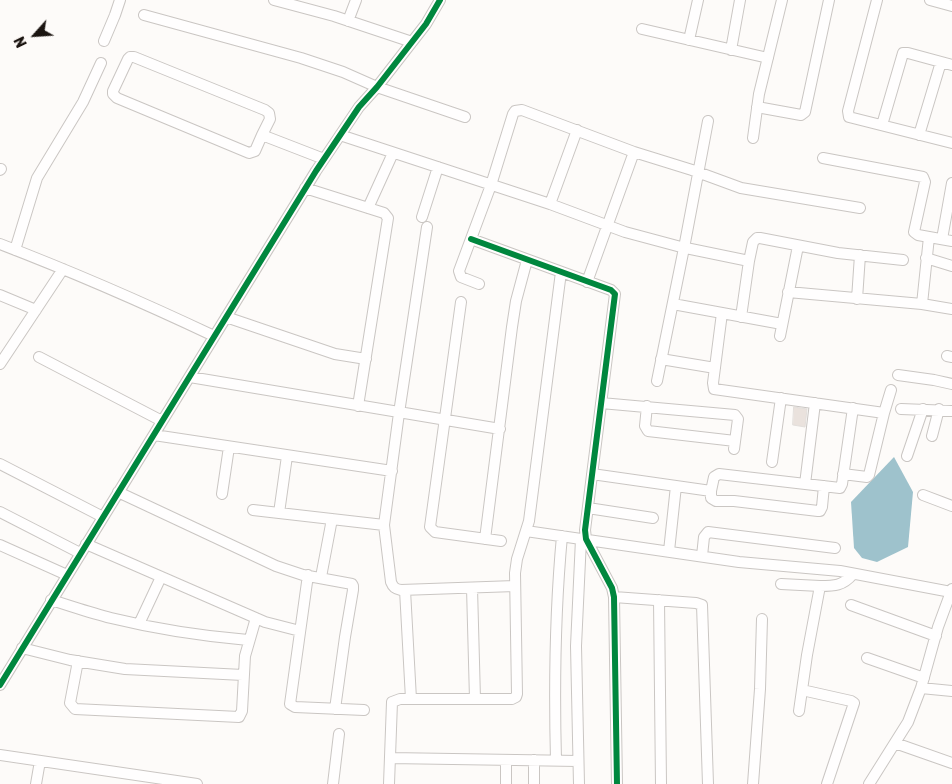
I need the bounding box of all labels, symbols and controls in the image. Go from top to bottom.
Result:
north arrow [10,10,60,60]
text: N [11,34,31,50]

